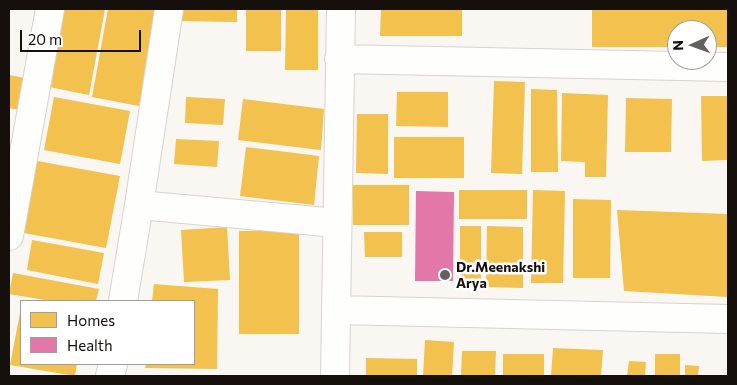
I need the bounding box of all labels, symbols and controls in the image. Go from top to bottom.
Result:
scale bar [22,20,144,52]
north arrow [667,20,717,70]
text: 20 m [28,30,62,48]
text: N [669,40,686,51]
place label: Dr.Meenakshi Arya [456,259,545,292]
marker: Dr.Meenakshi Arya [438,268,452,282]
legend [20,300,195,365]
text: Homes [67,311,115,329]
text: Health [67,336,113,354]

